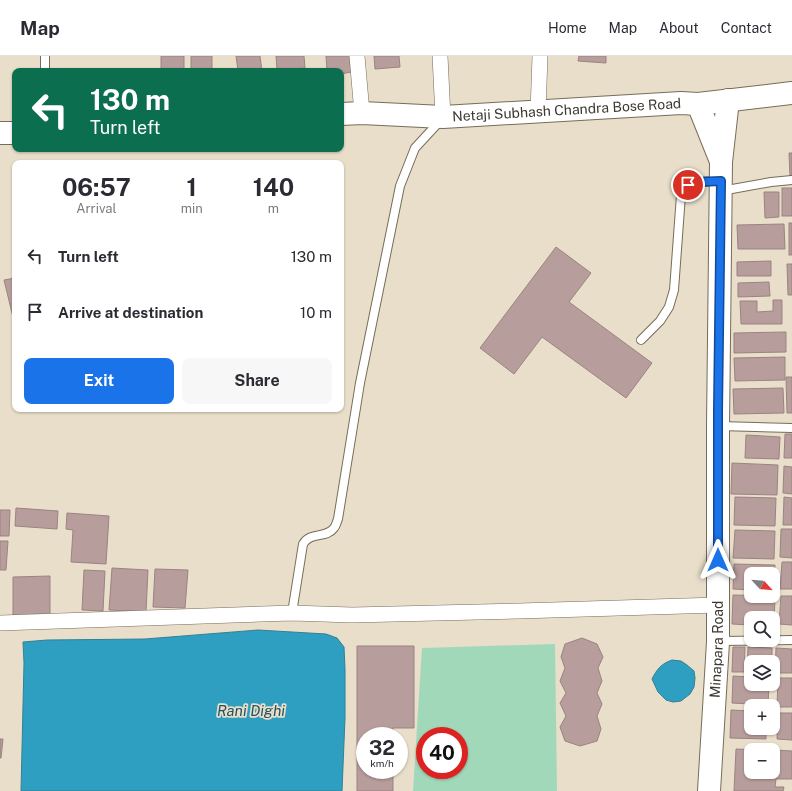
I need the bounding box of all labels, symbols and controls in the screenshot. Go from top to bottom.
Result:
text: Map [20,17,60,39]
text: Home [548,20,587,36]
text: Map [609,20,637,36]
text: About [659,20,699,36]
text: Contact [721,20,772,36]
text: 130 m [90,83,170,116]
icon: left [24,84,76,136]
street label: Netaji Subhash Chandra Bose Road [452,95,682,124]
text: Turn left [90,117,160,138]
pin [671,168,705,202]
text: 06:57 [62,173,131,201]
text: 1 [187,173,197,201]
text: 140 [253,173,294,201]
icon: arrive [677,174,699,196]
text: Arrival [76,201,116,216]
text: min [181,201,203,216]
text: m [268,201,279,216]
icon: left [24,245,46,267]
text: Turn left [58,248,119,265]
text: 130 m [291,248,332,265]
icon: arrive [24,301,46,323]
text: Arrive at destination [58,304,203,321]
text: 10 m [300,304,332,321]
button: Exit [24,358,174,404]
button: Share [182,358,332,404]
position arrow [697,539,739,581]
north arrow [744,567,780,603]
map controls [744,567,780,779]
street label: Minapara Road [707,601,726,698]
button: search [744,611,780,647]
button: layers [744,655,780,691]
button: + [744,699,780,735]
water label: Rani Dighi [217,702,285,719]
speed limit sign: 40 [416,727,468,779]
text: 32 [369,736,395,760]
button: − [744,743,780,779]
text: km/h [370,757,394,769]

